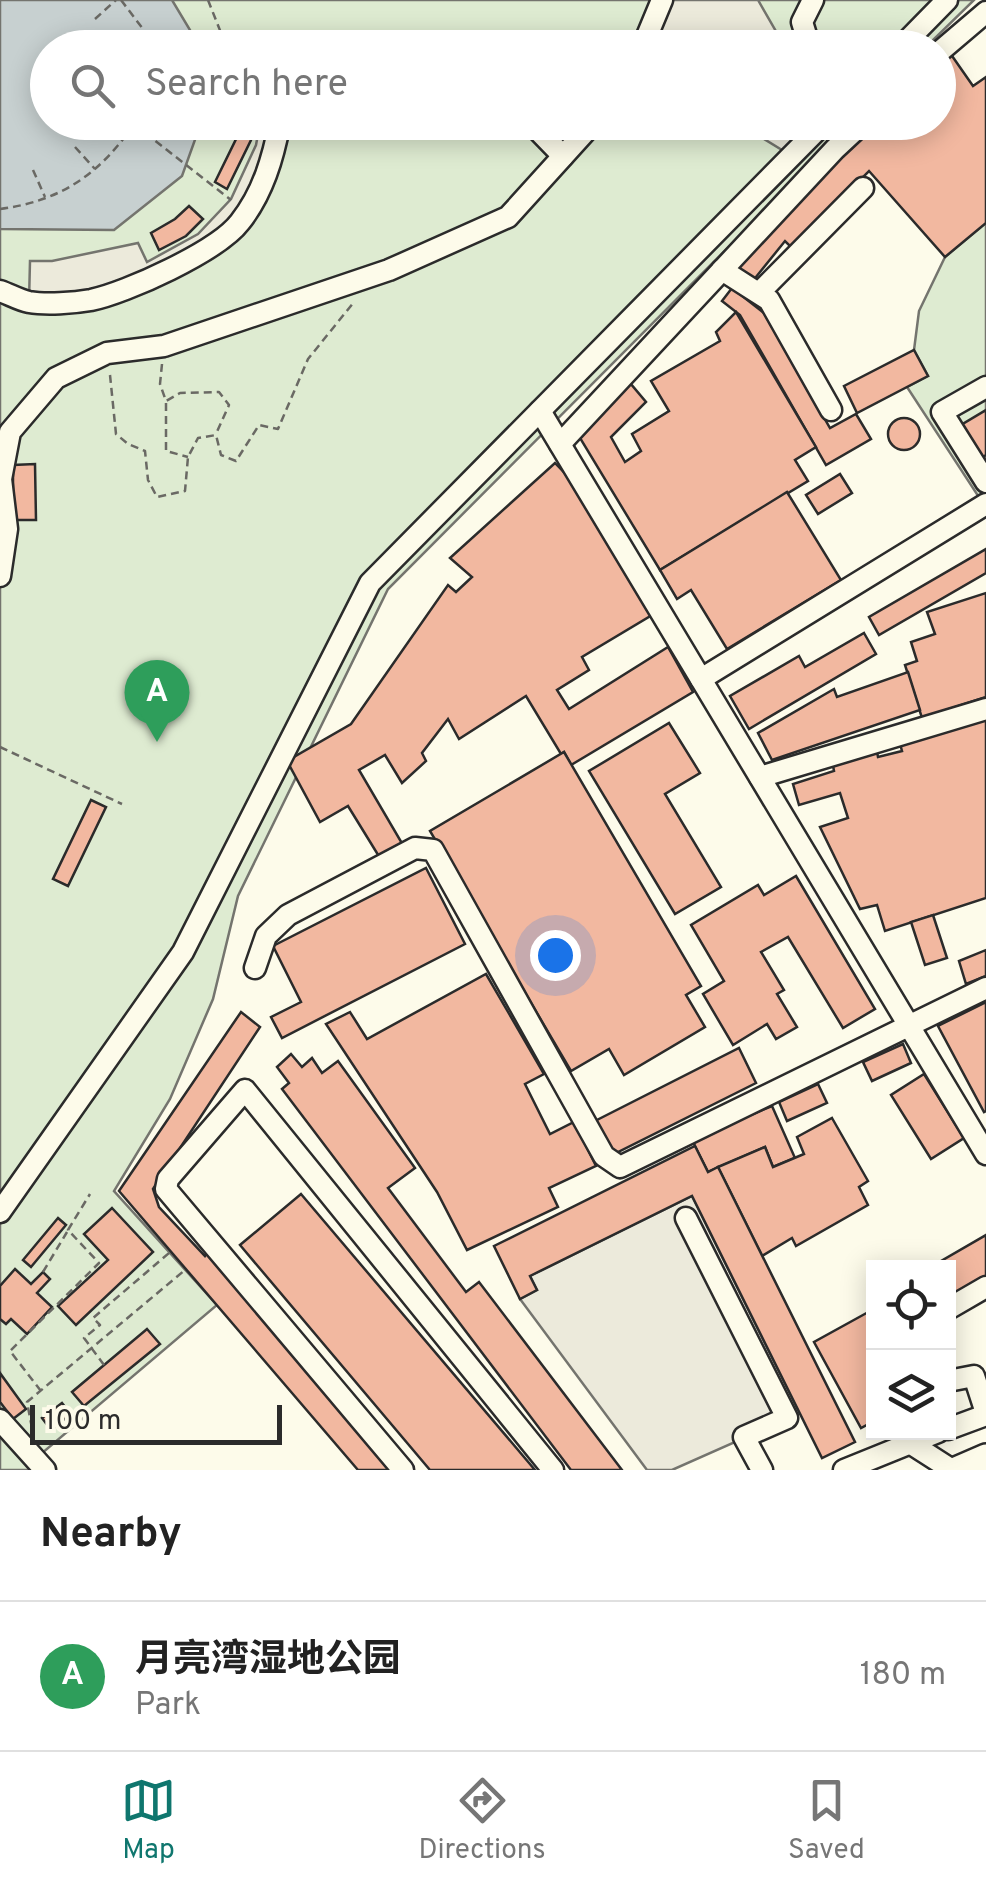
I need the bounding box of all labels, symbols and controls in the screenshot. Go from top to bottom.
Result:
search box [30,30,956,140]
icon: search [65,58,120,113]
text: Search here [145,61,348,110]
pin: A [124,660,190,742]
your location [530,930,581,981]
map controls [866,1260,956,1440]
button: locate [866,1260,956,1350]
button: layers [866,1350,956,1440]
scale bar [30,1400,282,1444]
text: 100 m [45,1404,121,1440]
text: Nearby [40,1509,182,1562]
text: 月亮湾湿地公园 [135,1637,401,1686]
text: A [61,1656,84,1696]
text: 180 m [860,1656,946,1696]
text: Park [135,1686,201,1726]
tab: Map [121,1773,176,1869]
tab: Directions [418,1773,546,1869]
tab: Saved [788,1773,865,1869]

